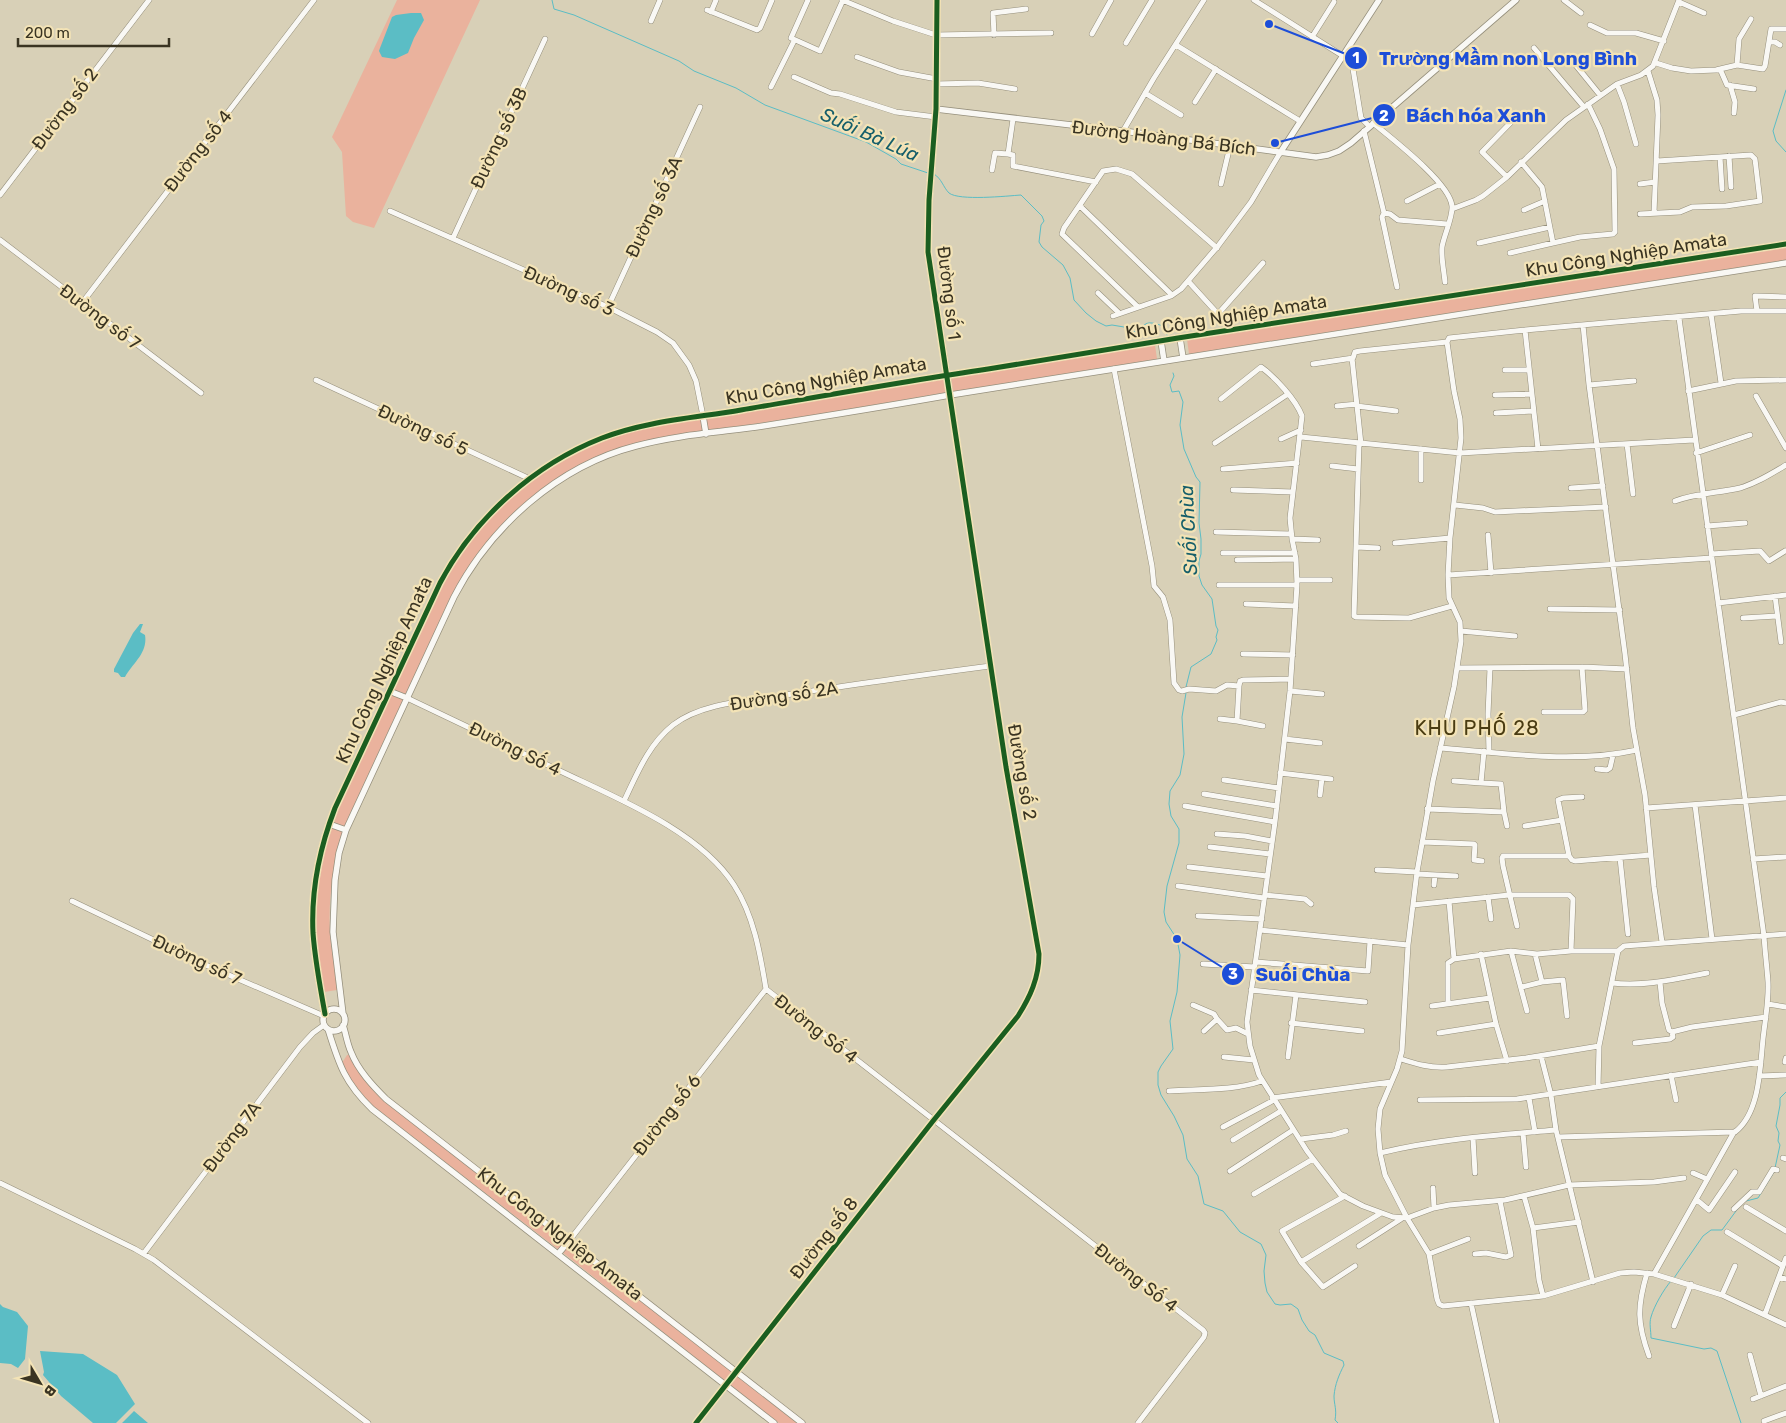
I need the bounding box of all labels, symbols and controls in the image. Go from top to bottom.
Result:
scale bar [18,15,169,47]
text: 200 m [25,24,70,42]
callout: Trường Mầm non Long Bình [1344,41,1647,75]
text: Trường Mầm non Long Bình [1379,47,1637,70]
text: 1 [1352,49,1360,67]
street label: Đường số 2 [26,63,103,154]
street label: Đường số 3B [465,83,532,192]
callout: Bách hóa Xanh [1371,98,1556,132]
water label: Suối Bà Lúa [817,103,922,166]
text: Bách hóa Xanh [1406,104,1546,127]
street label: Đường số 4 [159,105,237,196]
text: 2 [1379,107,1389,125]
street label: Đường Hoàng Bá Bích [1071,116,1257,160]
street label: Đường số 3A [620,152,687,261]
street label: Khu Công Nghiệp Amata [1524,228,1728,282]
street label: Đường số 1 [932,245,966,341]
street label: Đường số 3 [520,260,618,321]
street label: Đường số 7 [55,279,145,355]
street label: Khu Công Nghiệp Amata [1124,290,1328,344]
street label: Khu Công Nghiệp Amata [724,352,928,410]
street label: Đường số 5 [374,399,472,460]
water label: Suối Chùa [1175,484,1202,576]
street label: Khu Công Nghiệp Amata [331,573,437,767]
street label: Đường số 2A [728,676,840,715]
district label: KHU PHỐ 28 [1414,713,1540,740]
street label: Đường Số 4 [465,717,565,781]
street label: Đường số 2 [1003,722,1042,822]
street label: Đường số 7 [149,929,245,990]
callout: Suối Chùa [1221,957,1361,991]
text: Suối Chùa [1256,963,1350,986]
text: 3 [1228,965,1238,983]
street label: Đường Số 4 [770,989,863,1068]
street label: Đường số 6 [628,1069,706,1160]
street label: Đường 7A [198,1097,266,1177]
street label: Khu Công Nghiệp Amata [473,1163,647,1305]
street label: Đường số 8 [785,1192,863,1283]
street label: Đường Số 4 [1090,1238,1183,1317]
north arrow [15,1358,65,1408]
text: B [40,1382,60,1400]

